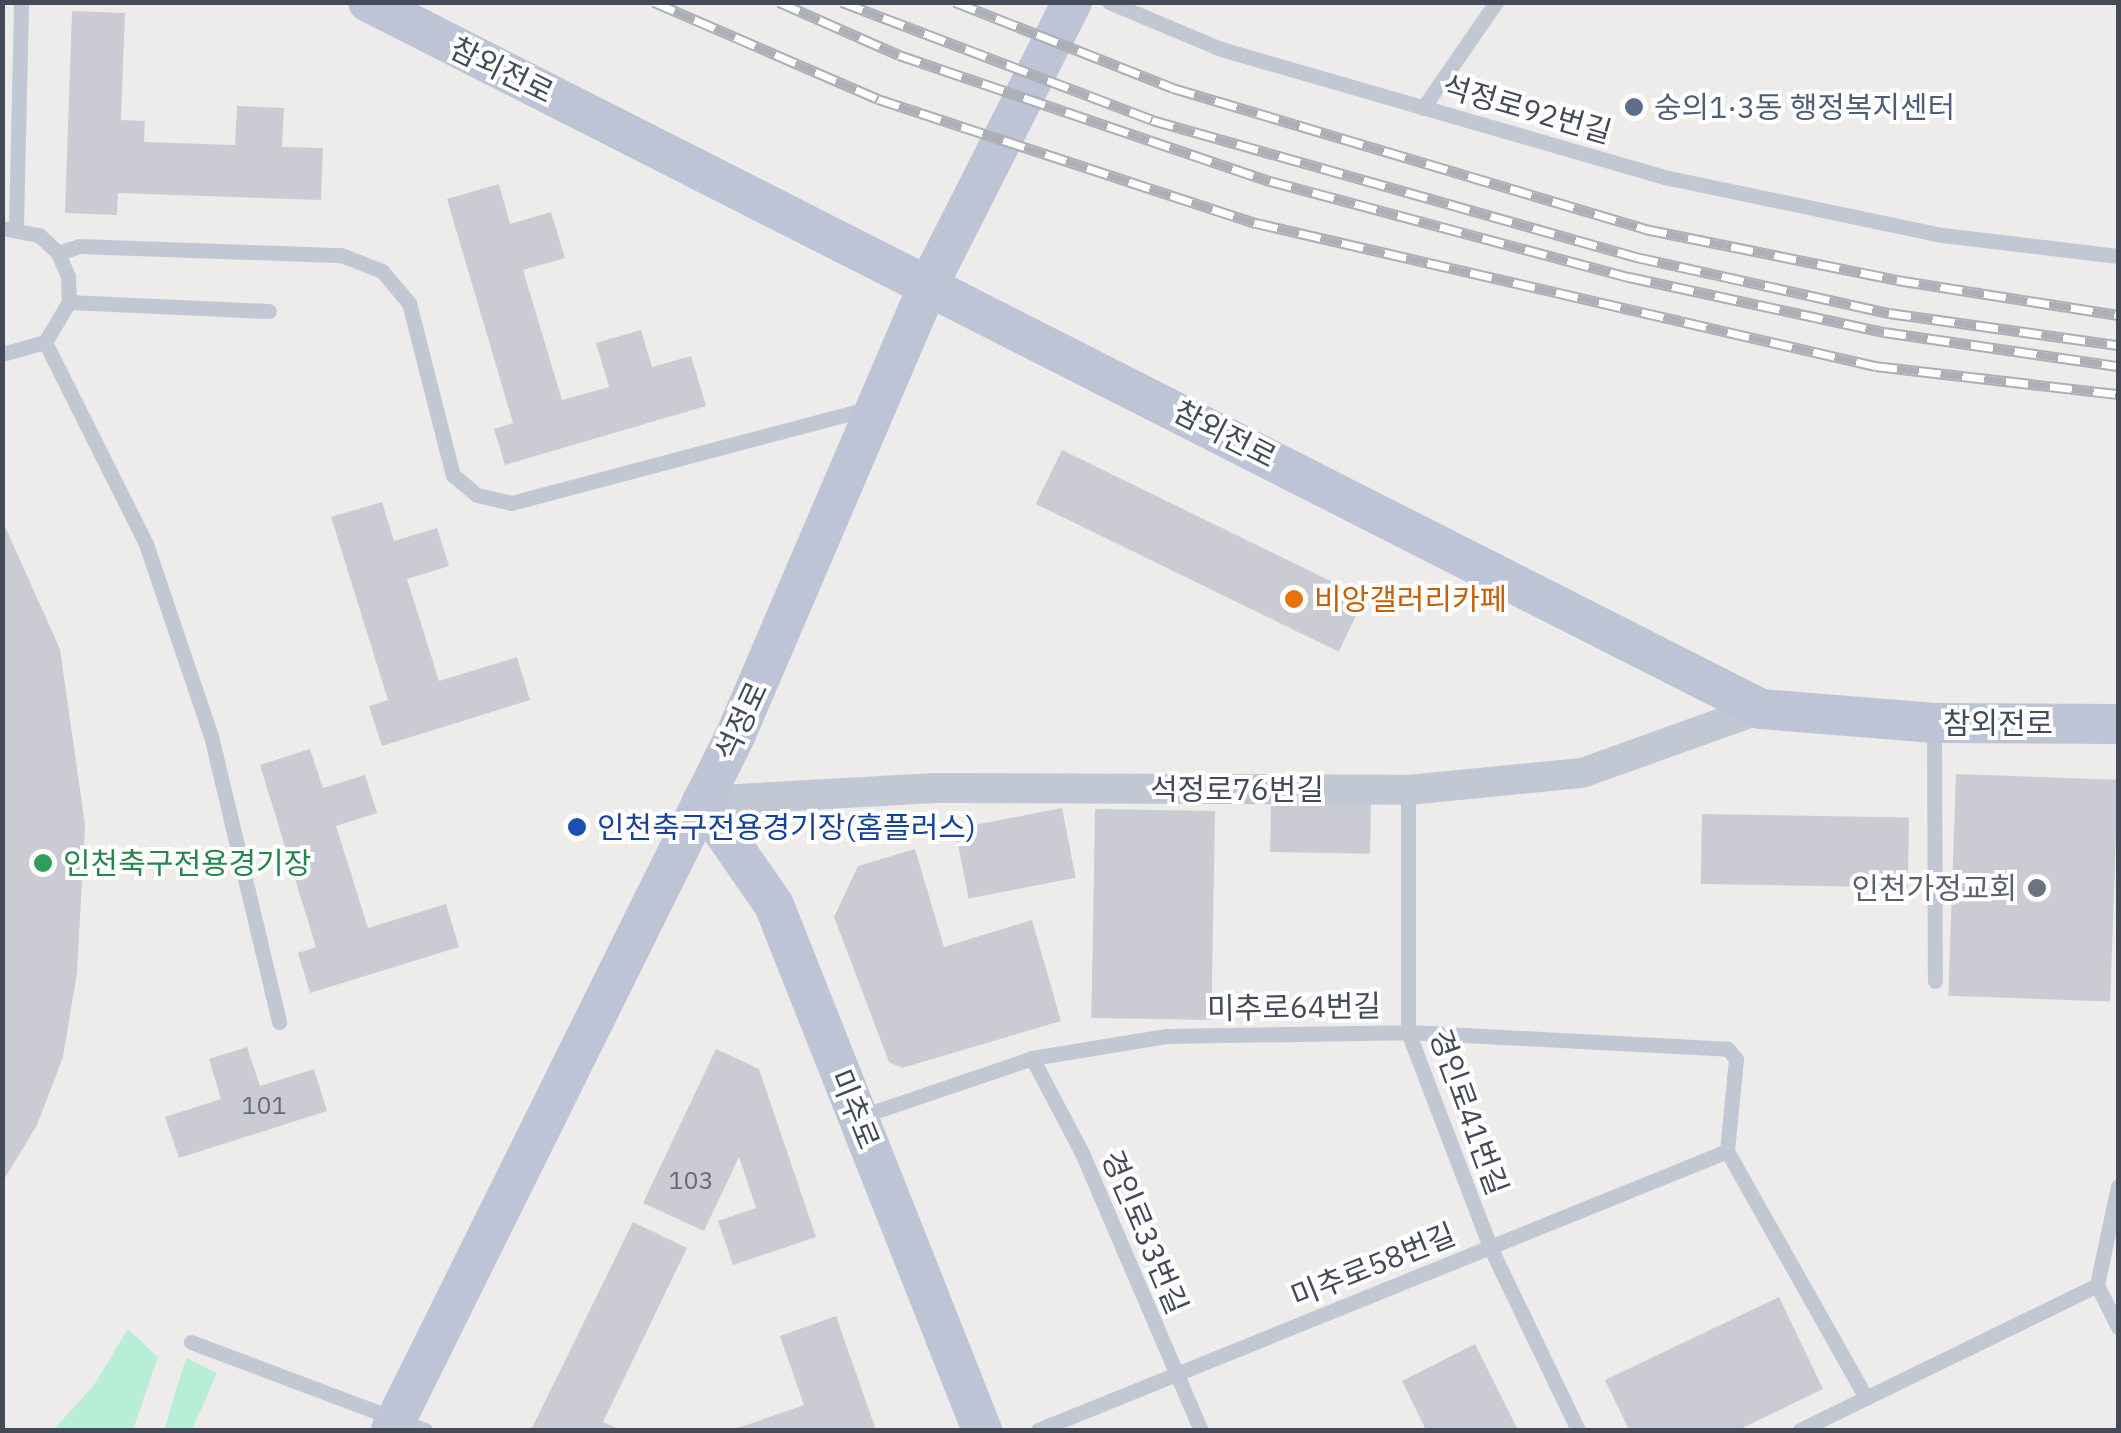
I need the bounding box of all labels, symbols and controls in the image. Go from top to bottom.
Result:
street label: 참외전로 [444,30,560,110]
street label: 석정로92번길 [1438,68,1616,150]
place label: 숭의1·3동 행정복지센터 [1654,89,1955,125]
marker: 숭의1·3동 행정복지센터 [1623,96,1645,118]
street label: 참외전로 [1168,393,1282,475]
place label: 비앙갤러리카페 [1314,581,1507,617]
marker: 비앙갤러리카페 [1283,588,1305,610]
street label: 석정로 [707,676,775,766]
street label: 참외전로 [1943,705,2053,741]
street label: 석정로76번길 [1150,771,1324,807]
place label: 인천축구전용경기장(홈플러스) [597,809,976,845]
marker: 인천축구전용경기장(홈플러스) [566,816,588,838]
place label: 인천축구전용경기장 [63,845,311,881]
marker: 인천축구전용경기장 [32,852,54,874]
place label: 인천가정교회 [1851,870,2017,906]
marker: 인천가정교회 [2026,877,2048,899]
street label: 미추로64번길 [1207,987,1381,1027]
street label: 경인로41번길 [1422,1024,1516,1200]
street label: 미추로 [823,1064,887,1154]
house number: 101 [242,1090,286,1120]
street label: 경인로33번길 [1094,1145,1196,1319]
house number: 103 [669,1165,713,1195]
street label: 미추로58번길 [1286,1216,1460,1314]

